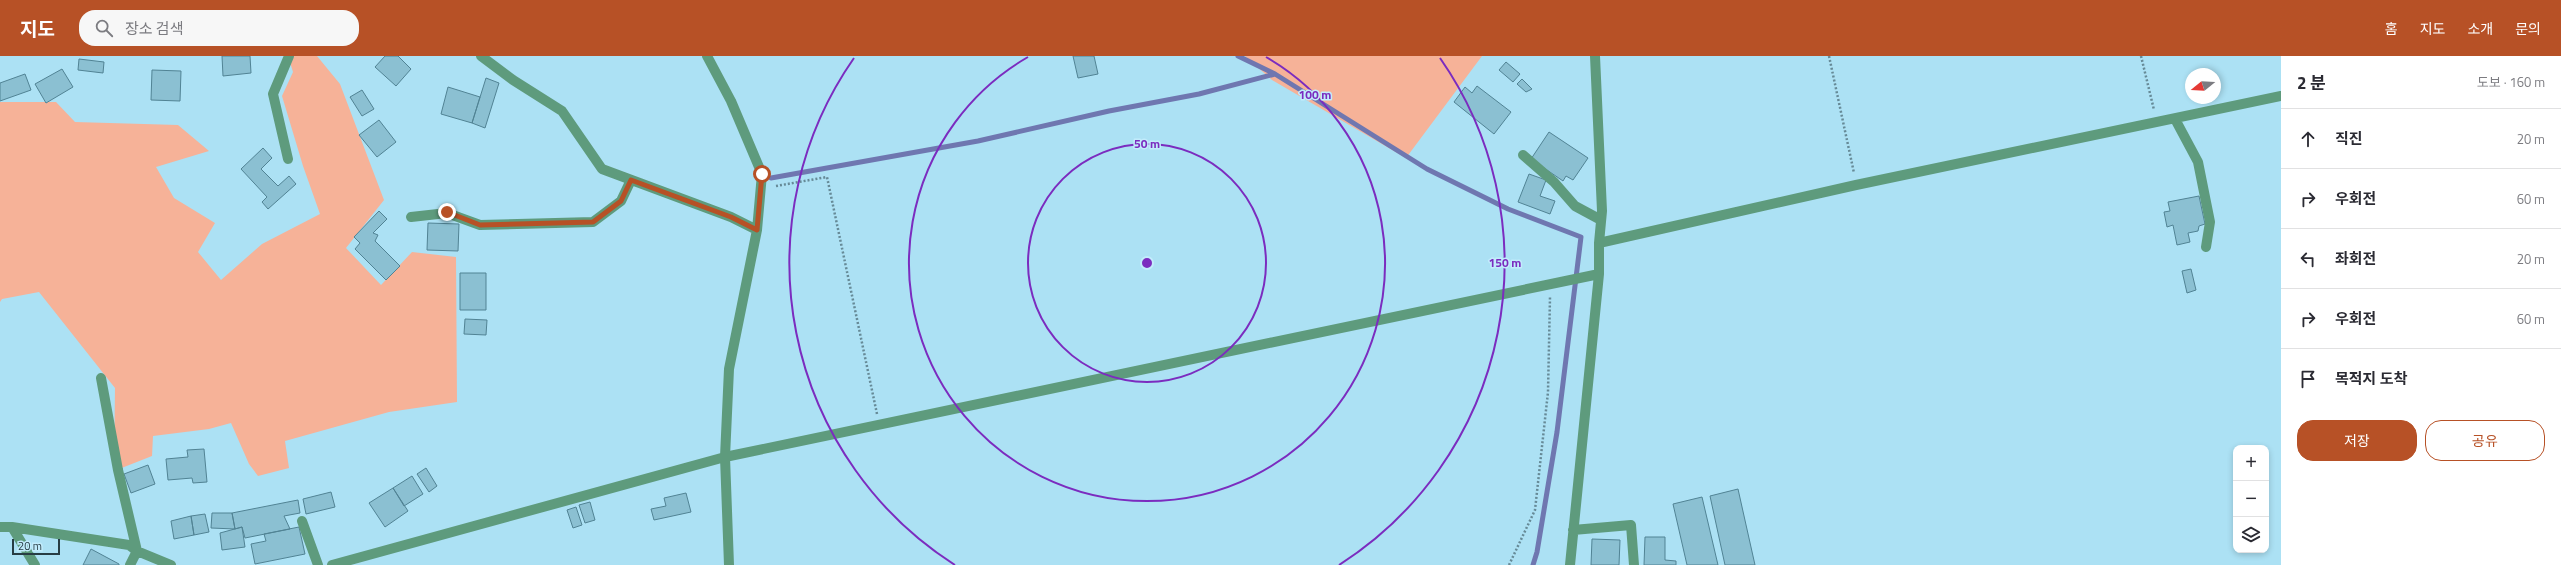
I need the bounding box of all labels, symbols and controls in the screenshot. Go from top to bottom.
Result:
search box [79,10,359,46]
text: 지도 [20,14,55,43]
icon: search [93,17,115,39]
text: 장소 검색 [125,17,183,40]
text: 홈 [2385,18,2398,39]
text: 지도 [2420,18,2445,39]
text: 소개 [2467,18,2493,39]
text: 문의 [2515,18,2541,39]
north arrow [2185,68,2221,104]
text: 2 분 [2297,70,2326,96]
text: 도보 · 160 m [2477,72,2545,92]
text: 100 m [1299,85,1331,104]
text: 직진 [2335,127,2363,150]
icon: ahead [2297,128,2319,150]
text: 20 m [2517,129,2545,149]
text: 50 m [1134,134,1160,153]
route start [753,165,771,183]
text: 우회전 [2335,187,2376,210]
icon: right [2297,188,2319,210]
text: 60 m [2517,189,2545,209]
route end [438,203,456,221]
text: 좌회전 [2335,247,2376,270]
icon: left [2297,248,2319,270]
text: 20 m [2517,249,2545,269]
text: 150 m [1489,253,1521,272]
centre of rings [1140,256,1154,270]
text: 우회전 [2335,307,2376,330]
icon: right [2297,308,2319,330]
text: 60 m [2517,309,2545,329]
text: 목적지 도착 [2335,367,2407,390]
icon: arrive [2297,368,2319,390]
button: 저장 [2297,420,2417,461]
button: 공유 [2425,420,2545,461]
map controls [2233,445,2269,553]
button: + [2233,445,2269,481]
button: − [2233,481,2269,517]
button: layers [2233,517,2269,553]
scale bar [12,537,60,556]
text: 20 m [18,538,42,554]

